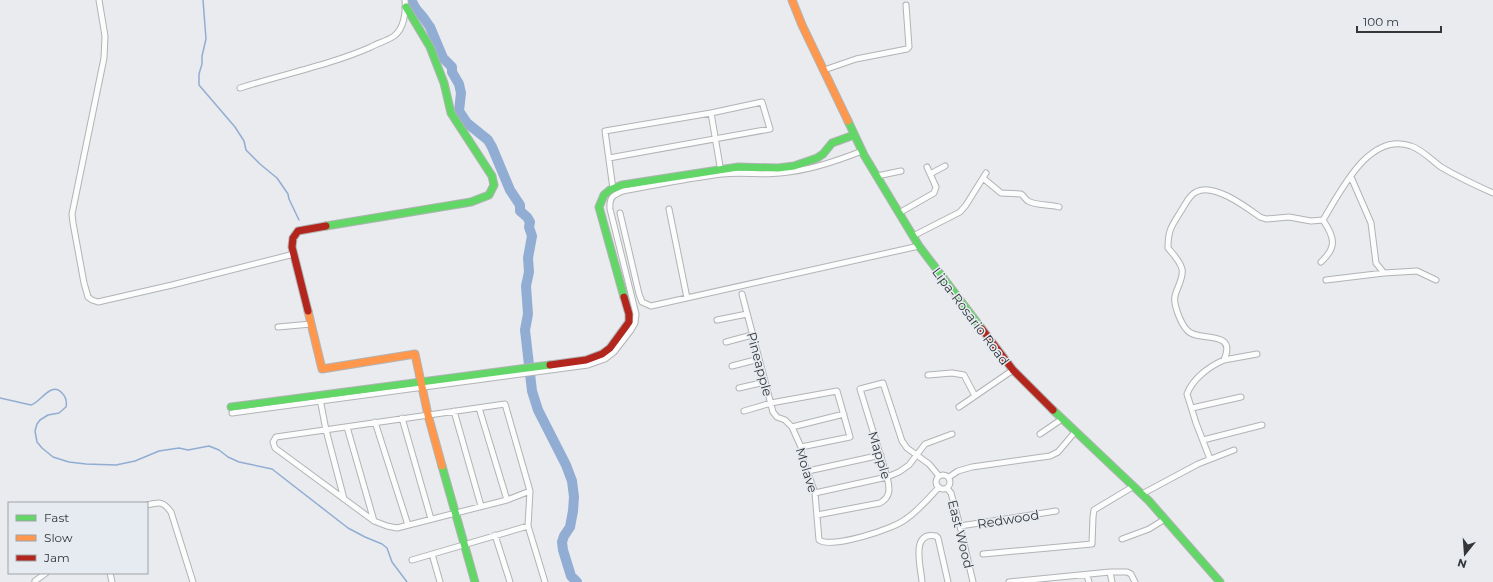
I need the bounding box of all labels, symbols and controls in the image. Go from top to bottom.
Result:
scale bar [1357,8,1441,34]
text: 100 m [1363,14,1399,29]
street label: Lipa-Rosario Road [929,264,1013,368]
street label: Pineapple [744,330,776,398]
street label: Mapple [865,429,895,481]
street label: Molave [793,446,821,495]
street label: East Wood [945,498,977,570]
legend [8,502,148,574]
street label: Redwood [976,506,1040,532]
text: Fast [44,510,69,525]
text: Slow [44,530,73,545]
north arrow [1445,534,1485,574]
text: Jam [43,550,70,565]
text: N [1456,556,1468,572]

